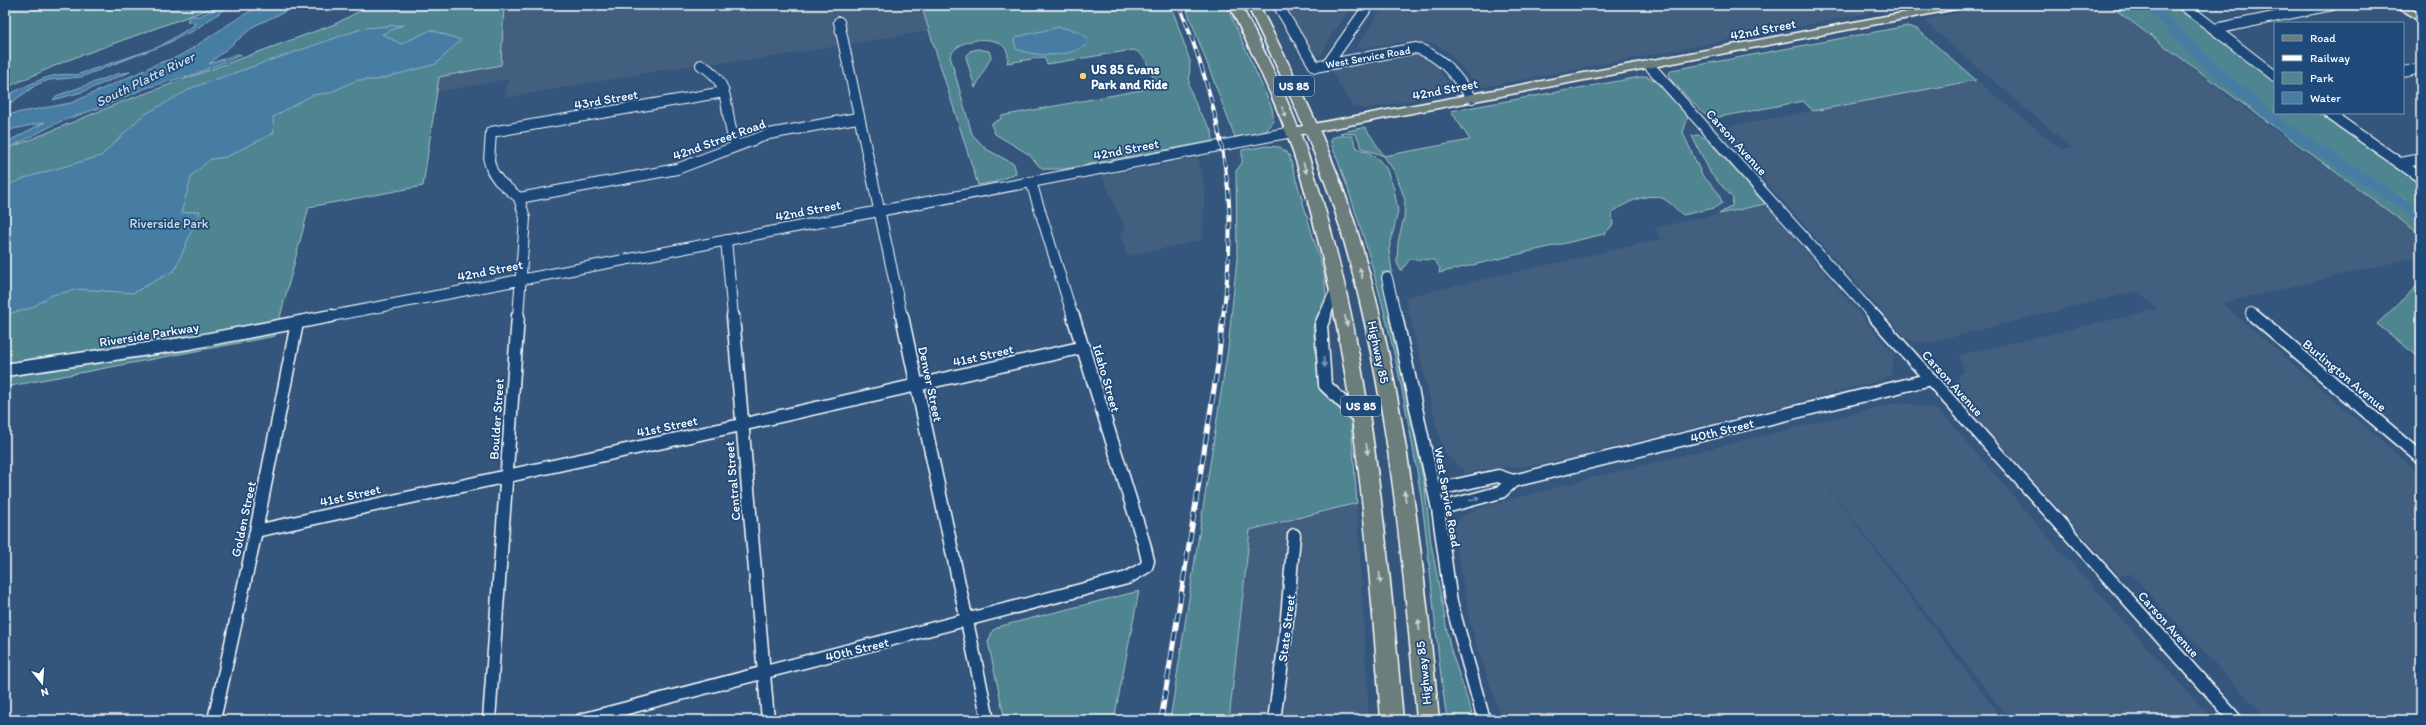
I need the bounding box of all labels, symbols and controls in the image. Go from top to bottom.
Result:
street label: 42nd Street [1729,16,1797,43]
legend [2274,22,2404,114]
text: Road [2310,31,2336,45]
street label: West Service Road [1325,44,1412,71]
water label: South Platte River [93,47,199,111]
text: Railway [2310,51,2350,65]
place label: US 85 Evans Park and Ride [1091,62,1168,92]
marker: US 85 Evans Park and Ride [1078,71,1088,81]
text: Park [2310,71,2334,85]
road number: US 85 [1274,76,1314,96]
street label: 42nd Street [1411,76,1479,103]
street label: 43rd Street [573,86,639,112]
text: Water [2310,91,2341,105]
one-way arrow [1282,106,1288,118]
street label: Carson Avenue [1703,106,1770,178]
street label: 42nd Street Road [671,116,768,163]
street label: 42nd Street [1092,136,1160,163]
one-way arrow [1302,163,1308,175]
street label: 42nd Street [774,197,842,224]
park label: Riverside Park [129,216,209,231]
street label: 42nd Street [456,257,524,284]
one-way arrow [1358,266,1364,278]
one-way arrow [1343,315,1349,327]
street label: Riverside Parkway [98,319,200,350]
street label: Highway 85 [1365,319,1393,385]
street label: Burlington Avenue [2300,336,2389,415]
street label: 41st Street [951,341,1015,370]
street label: Idaho Street [1090,343,1123,414]
street label: Denver Street [915,345,946,423]
street label: Carson Avenue [1919,347,1986,419]
one-way arrow [1320,356,1327,368]
street label: Boulder Street [486,378,507,460]
road number: US 85 [1341,396,1381,416]
street label: 41st Street [635,413,699,440]
street label: 40th Street [1689,415,1756,446]
street label: Central Street [722,441,743,521]
one-way arrow [1364,443,1370,455]
street label: West Service Road [1431,446,1464,548]
street label: Golden Street [228,480,259,558]
street label: 41st Street [318,481,382,510]
one-way arrow [1402,490,1408,502]
one-way arrow [1469,496,1481,502]
one-way arrow [1377,572,1384,584]
street label: Carson Avenue [2135,588,2202,660]
street label: State Street [1275,593,1298,663]
one-way arrow [1415,619,1422,631]
street label: 40th Street [824,634,891,665]
street label: Highway 85 [1413,640,1434,705]
north arrow [22,663,62,703]
text: N [39,685,50,699]

